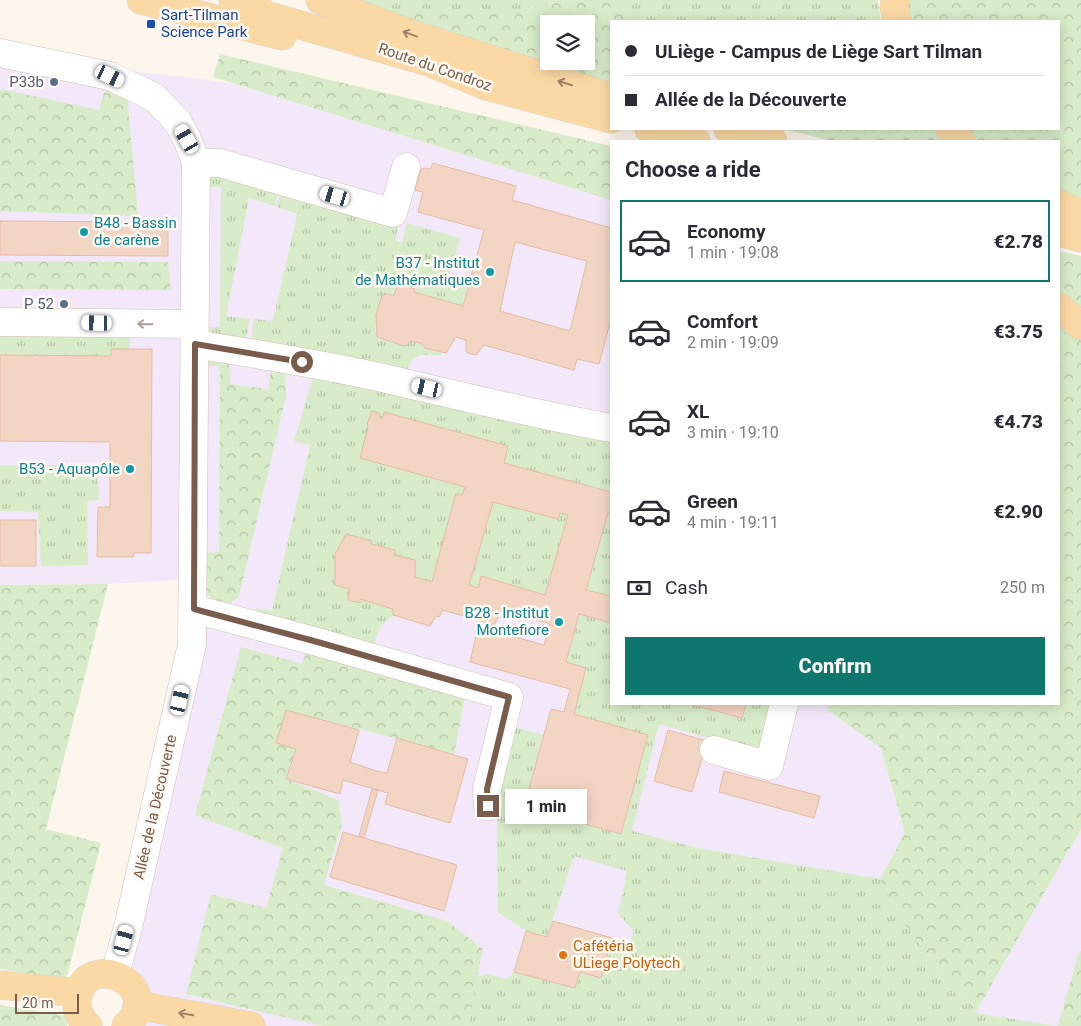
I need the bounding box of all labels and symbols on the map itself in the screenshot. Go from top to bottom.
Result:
place label: Sart-Tilman Science Park [161,6,248,41]
marker: Sart-Tilman Science Park [145,18,157,30]
one-way arrow [402,29,418,38]
street label: Route du Condroz [376,39,494,95]
car [93,63,126,89]
place label: P33b [9,73,44,91]
marker: P33b [48,76,60,88]
one-way arrow [557,77,573,87]
car [173,122,200,156]
car [318,184,351,208]
place label: B48 - Bassin de carène [94,214,177,249]
marker: B48 - Bassin de carène [78,226,90,238]
place label: B37 - Institut de Mathématiques [355,254,480,289]
marker: B37 - Institut de Mathématiques [484,266,496,278]
place label: P 52 [24,295,54,313]
marker: P 52 [58,298,70,310]
car [81,315,112,331]
one-way arrow [138,319,154,329]
route start [291,351,313,373]
car [410,377,443,399]
place label: B53 - Aquapôle [19,460,120,478]
marker: B53 - Aquapôle [124,463,136,475]
place label: B28 - Institut Montefiore [464,604,549,639]
marker: B28 - Institut Montefiore [553,616,565,628]
car [169,684,190,716]
street label: Allée de la Découverte [130,733,180,881]
callout: 1 min [506,788,588,824]
route end [477,795,499,817]
car [112,924,135,956]
place label: Cafétéria ULiege Polytech [573,937,680,972]
marker: Cafétéria ULiege Polytech [557,949,569,961]
scale bar [15,991,79,1014]
one-way arrow [179,1008,195,1018]

